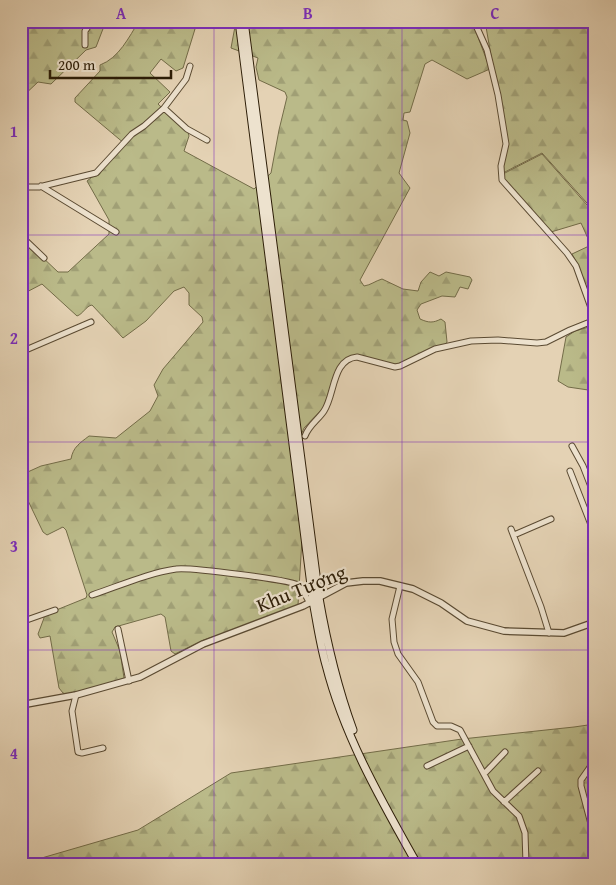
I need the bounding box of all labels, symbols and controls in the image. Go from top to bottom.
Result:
text: A [116,1,127,25]
text: B [303,1,313,25]
text: C [490,1,500,25]
scale bar [50,48,171,80]
text: 200 m [58,54,96,75]
text: 1 [10,119,18,143]
text: 2 [10,326,18,350]
text: 3 [10,534,18,558]
street label: Khu Tượng [252,557,350,619]
text: 4 [10,741,18,765]

